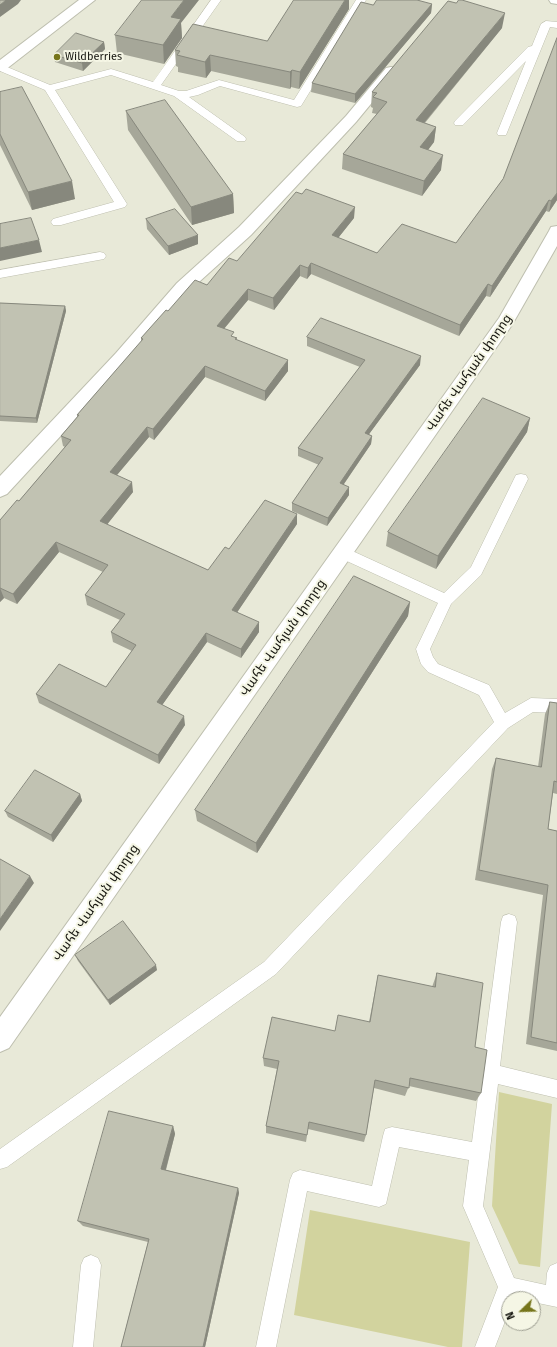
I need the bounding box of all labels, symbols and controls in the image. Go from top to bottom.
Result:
place label: Wildberries [65,50,122,64]
marker: Wildberries [52,52,62,62]
street label: Վահե Վահյան փողոց [423,311,515,435]
street label: Վահե Վահյան փողոց [237,576,329,700]
street label: Վահե Վահյան փողոց [50,841,142,965]
north arrow [501,1291,541,1331]
text: N [503,1310,518,1321]

